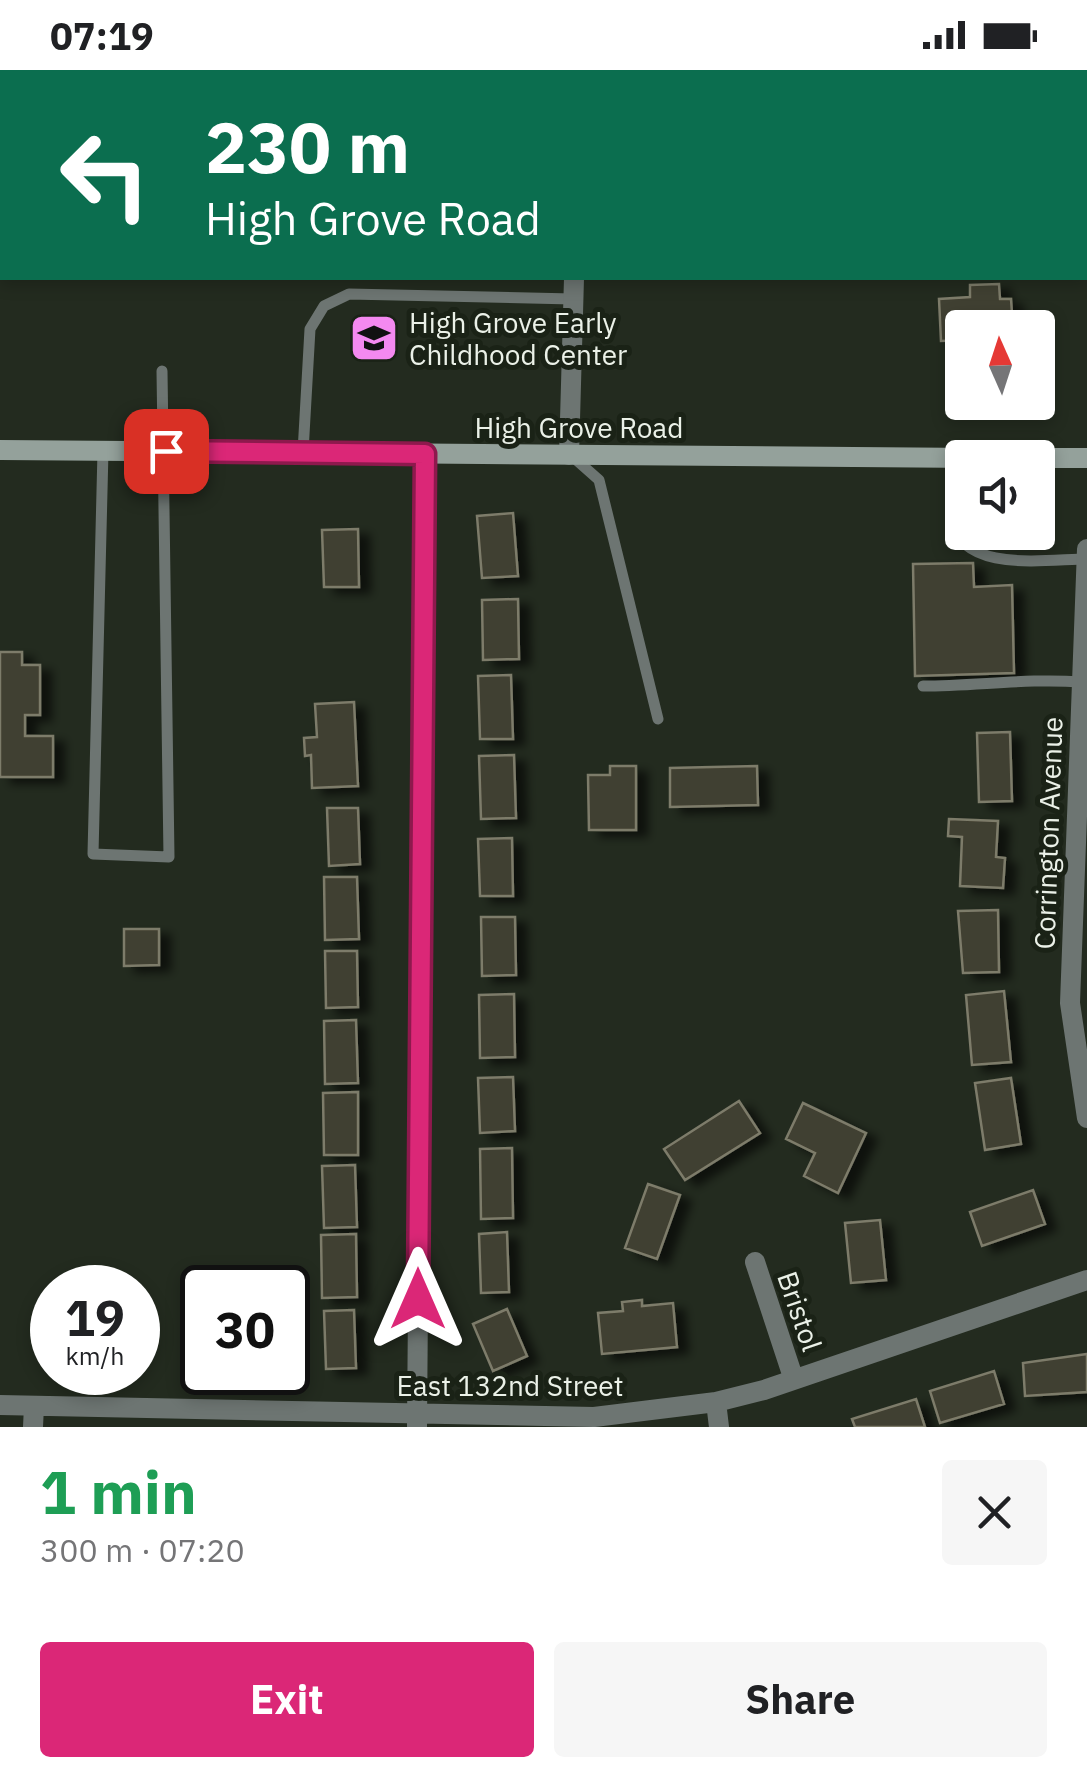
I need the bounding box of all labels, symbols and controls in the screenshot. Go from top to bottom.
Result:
text: 07:19 [50,11,154,60]
text: 230 m [205,101,410,192]
icon: left [40,110,170,240]
text: High Grove Road [205,189,541,247]
place label: High Grove Early Childhood Center [409,304,627,373]
north arrow [945,310,1055,420]
map controls [945,310,1055,550]
school or university icon: High Grove Early Childhood Center [348,312,400,364]
pin [124,409,209,494]
street label: High Grove Road [474,409,684,446]
icon: arrive [139,424,194,479]
button: sound [945,440,1055,550]
street label: Corrington Avenue [1025,716,1071,950]
position arrow [366,1247,470,1351]
speed limit sign: 30 [180,1265,310,1395]
street label: Bristol [769,1266,831,1356]
text: 19 [65,1285,125,1350]
text: km/h [66,1339,124,1372]
street label: East 132nd Street [396,1367,624,1404]
text: 1 min [40,1452,197,1531]
button: close [942,1460,1047,1565]
text: 300 m · 07:20 [40,1529,245,1571]
button: Exit [40,1642,534,1757]
button: Share [554,1642,1047,1757]

